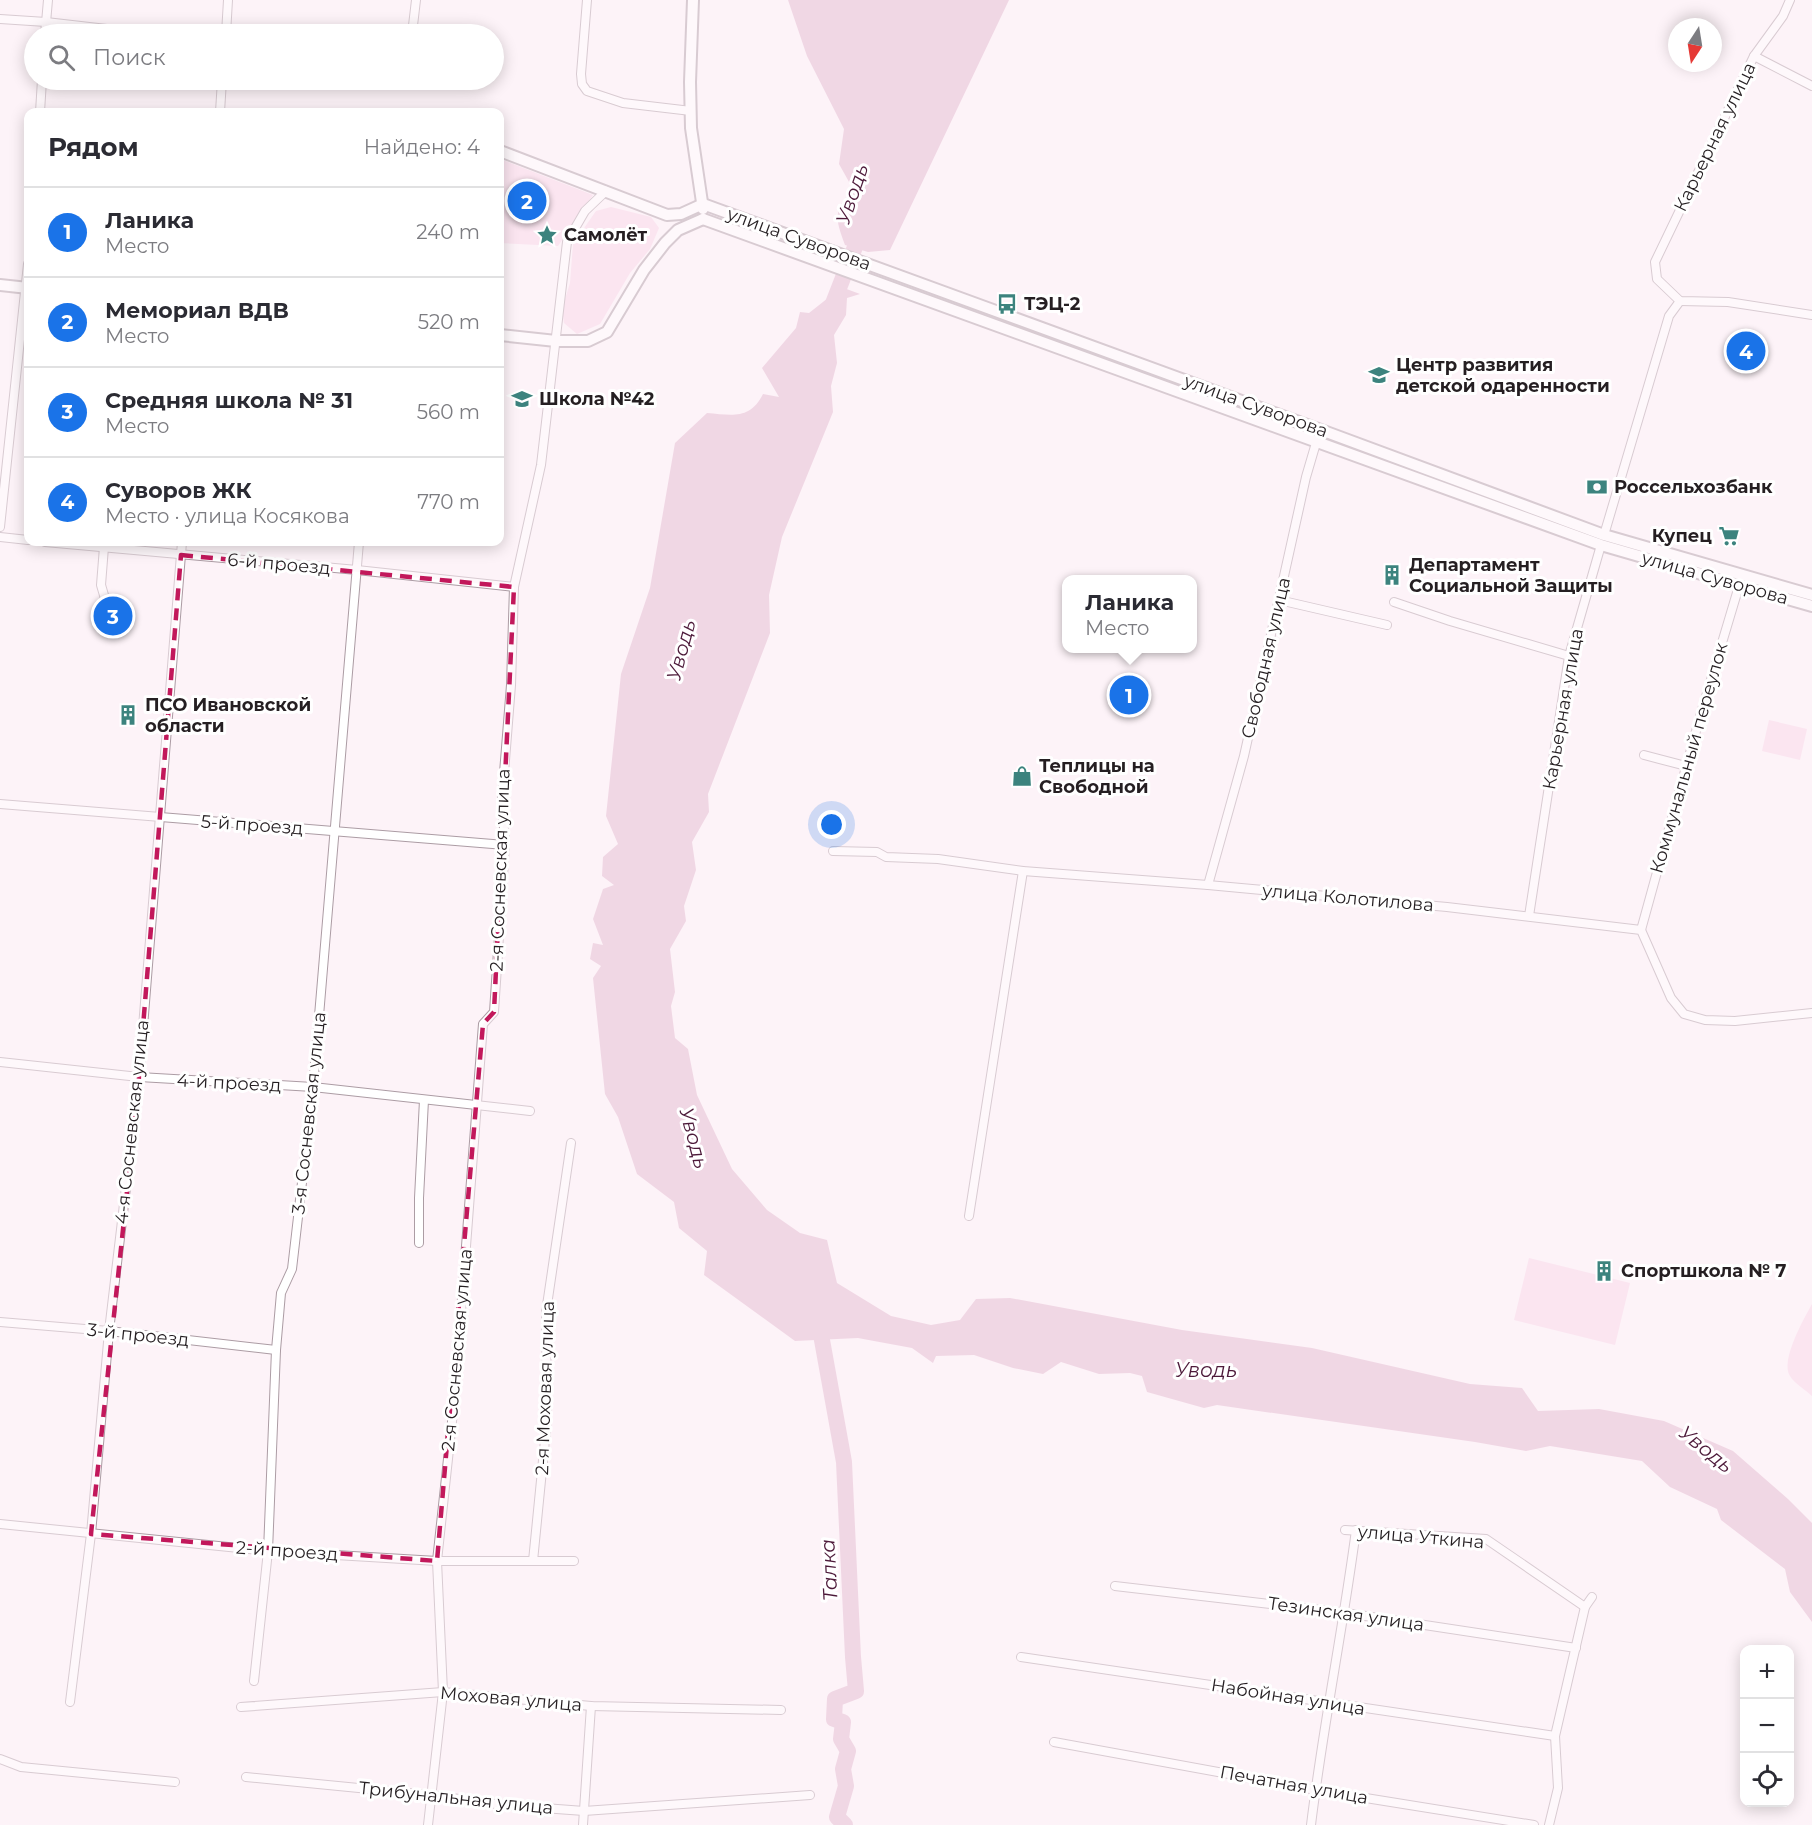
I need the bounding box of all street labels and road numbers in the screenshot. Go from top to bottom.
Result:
street label: Карьерная улица [1669,59,1761,215]
street label: улица Суворова [723,202,874,275]
street label: улица Суворова [1180,369,1331,442]
street label: улица Суворова [1638,546,1791,609]
street label: 6-й проезд [227,549,332,579]
street label: Свободная улица [1237,575,1295,741]
street label: Карьерная улица [1538,627,1588,791]
street label: Коммунальный переулок [1645,640,1733,876]
street label: 2-я Сосневская улица [485,768,515,972]
street label: 5-й проезд [200,810,304,840]
street label: улица Колотилова [1260,879,1435,916]
street label: 3-я Сосневская улица [287,1011,331,1215]
street label: 4-я Сосневская улица [110,1019,154,1225]
street label: 4-й проезд [176,1069,282,1097]
street label: 2-я Сосневская улица [437,1248,477,1452]
street label: 2-я Моховая улица [531,1300,559,1476]
street label: 3-й проезд [86,1319,190,1351]
street label: улица Уткина [1356,1520,1485,1553]
street label: 2-й проезд [235,1536,339,1566]
street label: Тезинская улица [1266,1592,1426,1636]
street label: Набойная улица [1210,1674,1366,1720]
street label: Моховая улица [439,1682,583,1716]
street label: Печатная улица [1218,1761,1370,1809]
street label: Трибунальная улица [358,1777,554,1819]

